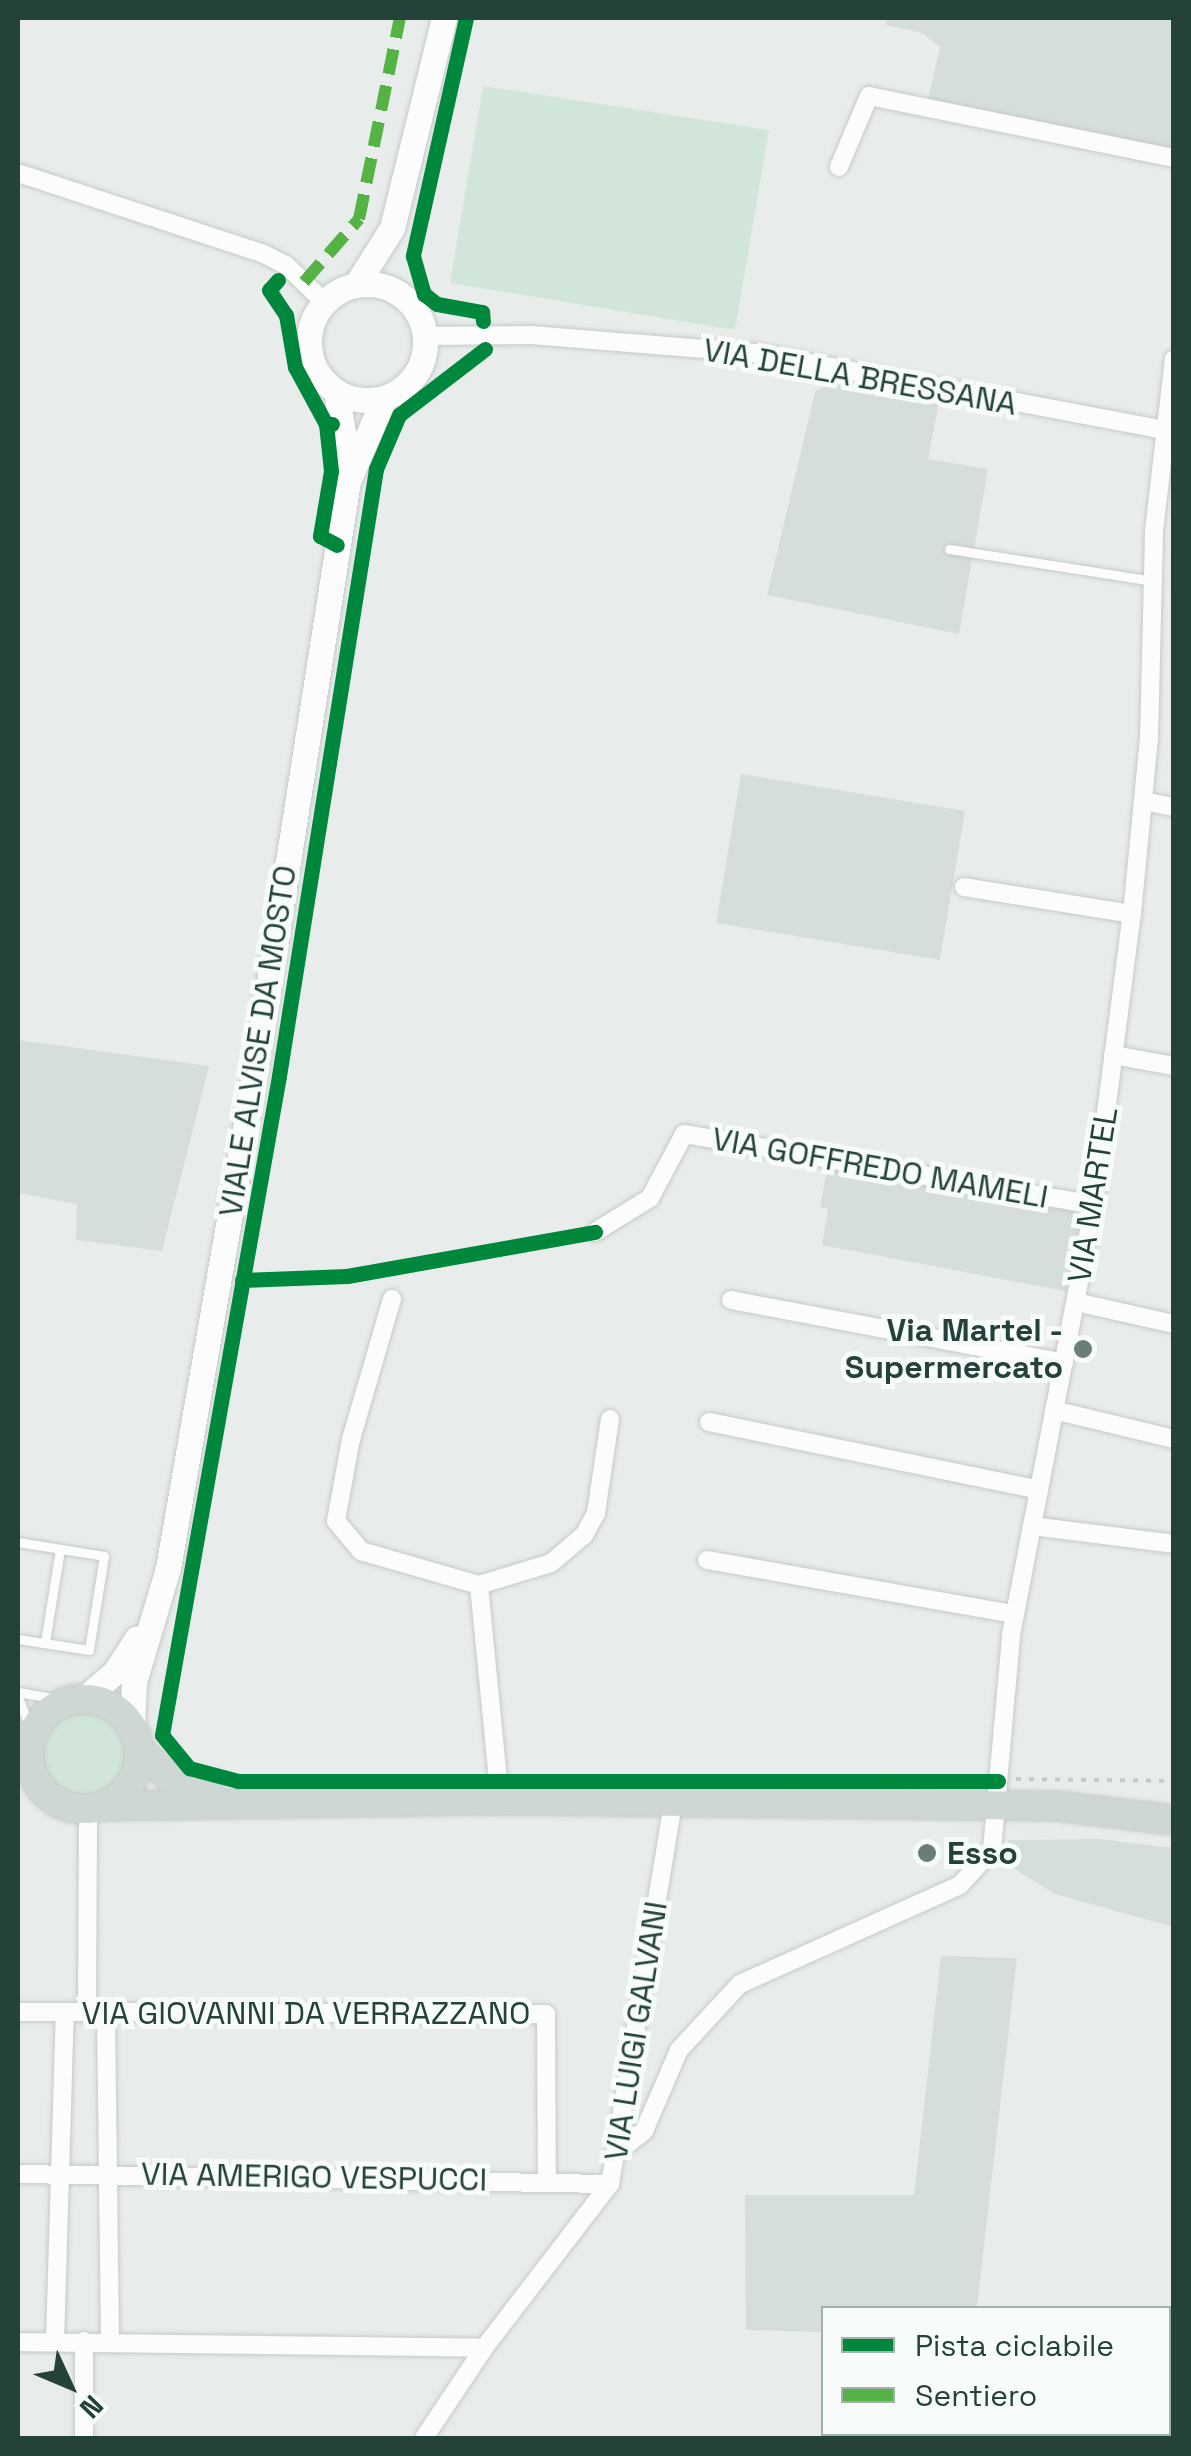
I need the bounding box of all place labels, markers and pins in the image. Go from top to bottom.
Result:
place label: Via Martel - Supermercato [845,1312,1063,1387]
marker: Via Martel - Supermercato [1072,1338,1094,1360]
place label: Esso [947,1834,1018,1872]
marker: Esso [916,1842,938,1864]

